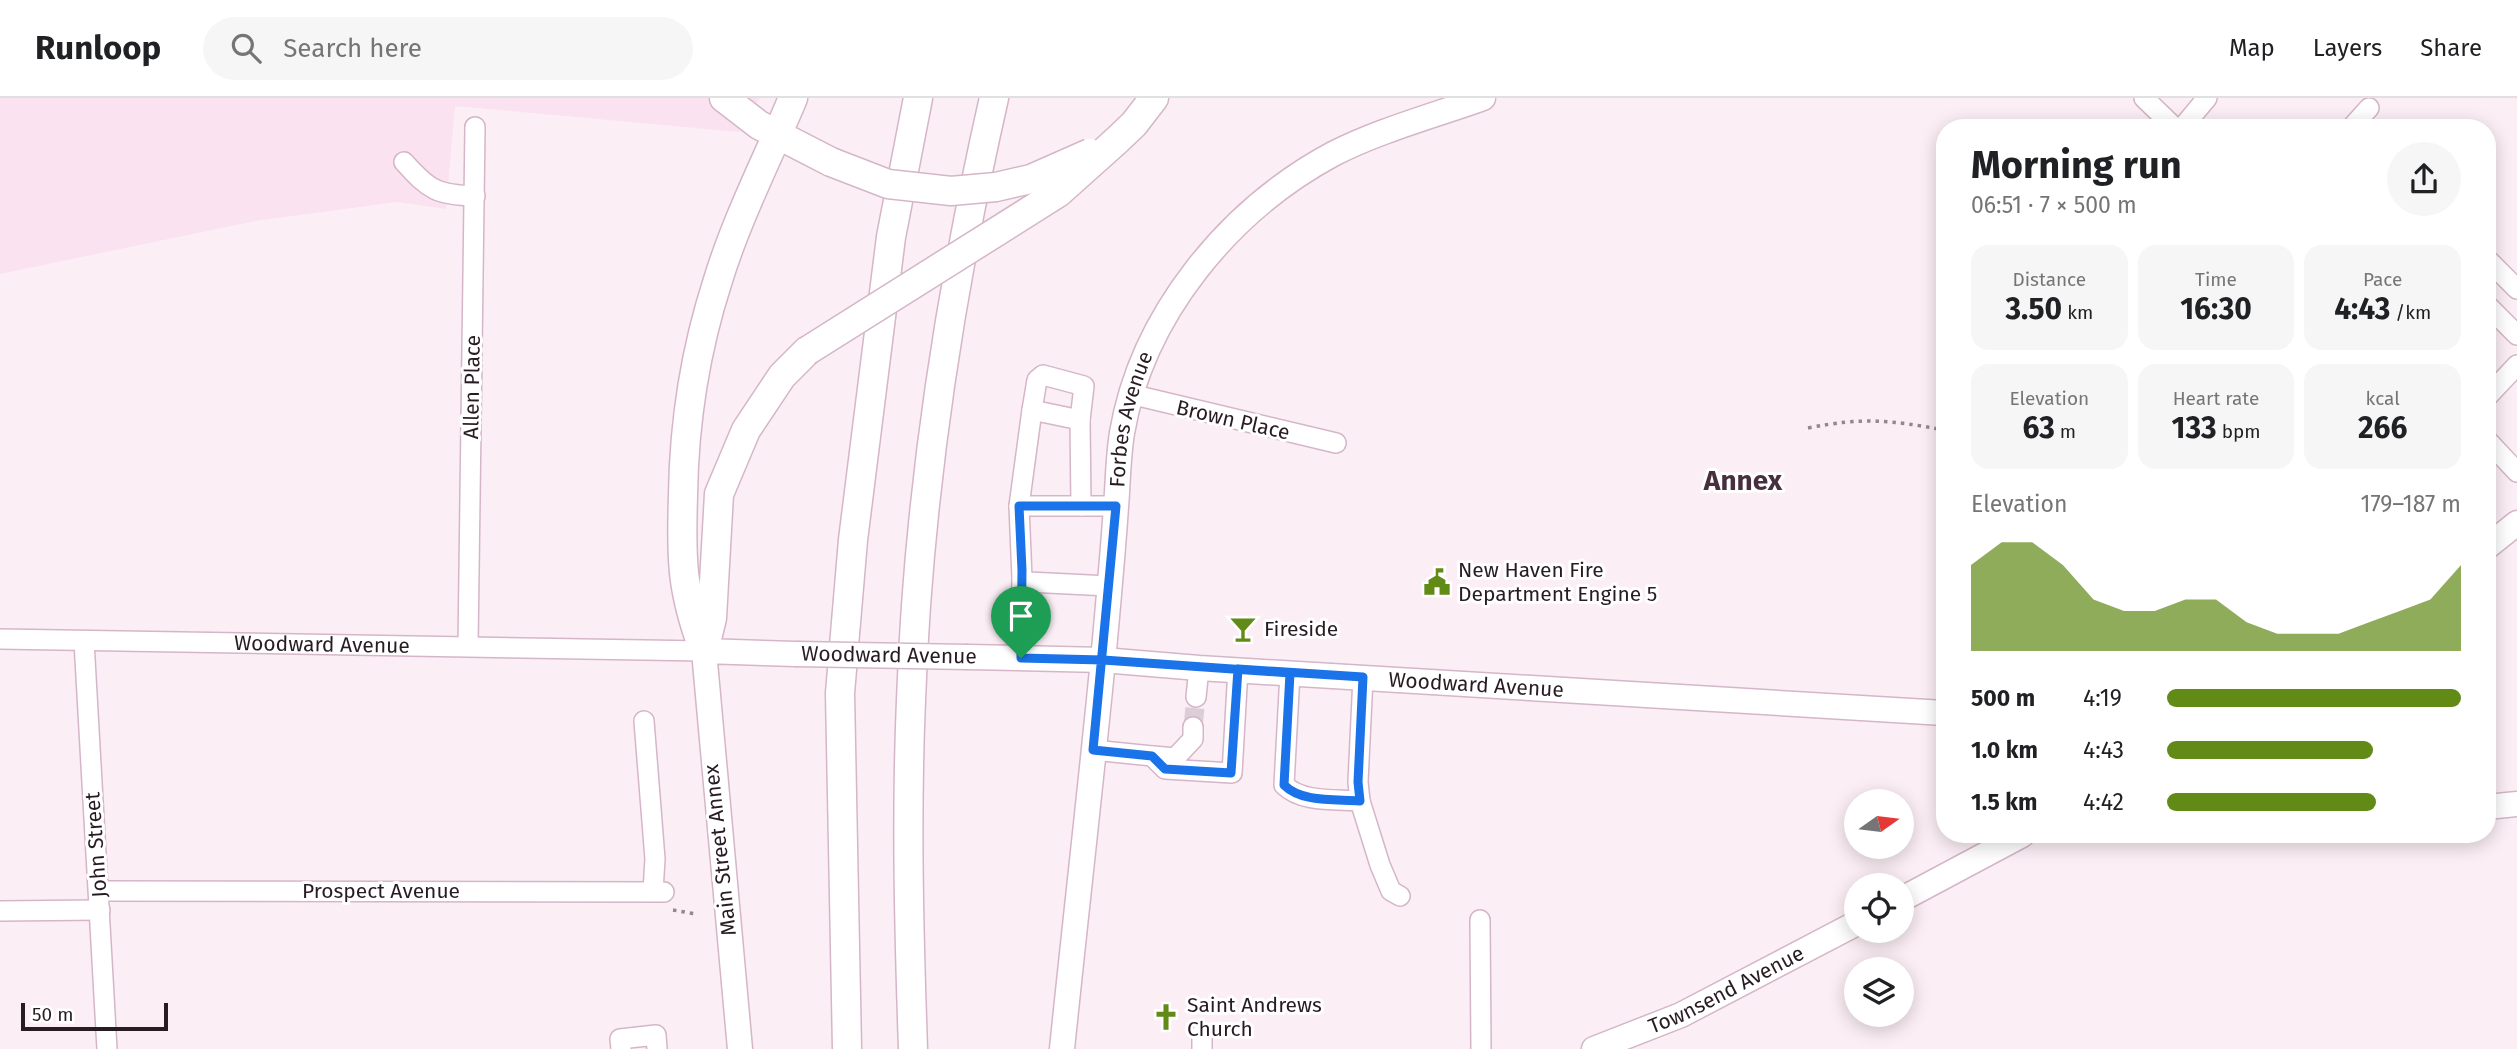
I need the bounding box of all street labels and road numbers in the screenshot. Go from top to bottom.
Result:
street label: Allen Place [458,335,486,439]
street label: Forbes Avenue [1104,347,1159,488]
street label: Brown Place [1174,394,1292,446]
street label: Woodward Avenue [234,630,410,659]
street label: Woodward Avenue [801,640,977,670]
street label: Woodward Avenue [1388,666,1565,703]
street label: Main Street Annex [698,762,742,937]
street label: John Street [79,791,113,899]
street label: Prospect Avenue [302,878,460,904]
street label: Townsend Avenue [1645,940,1808,1039]

